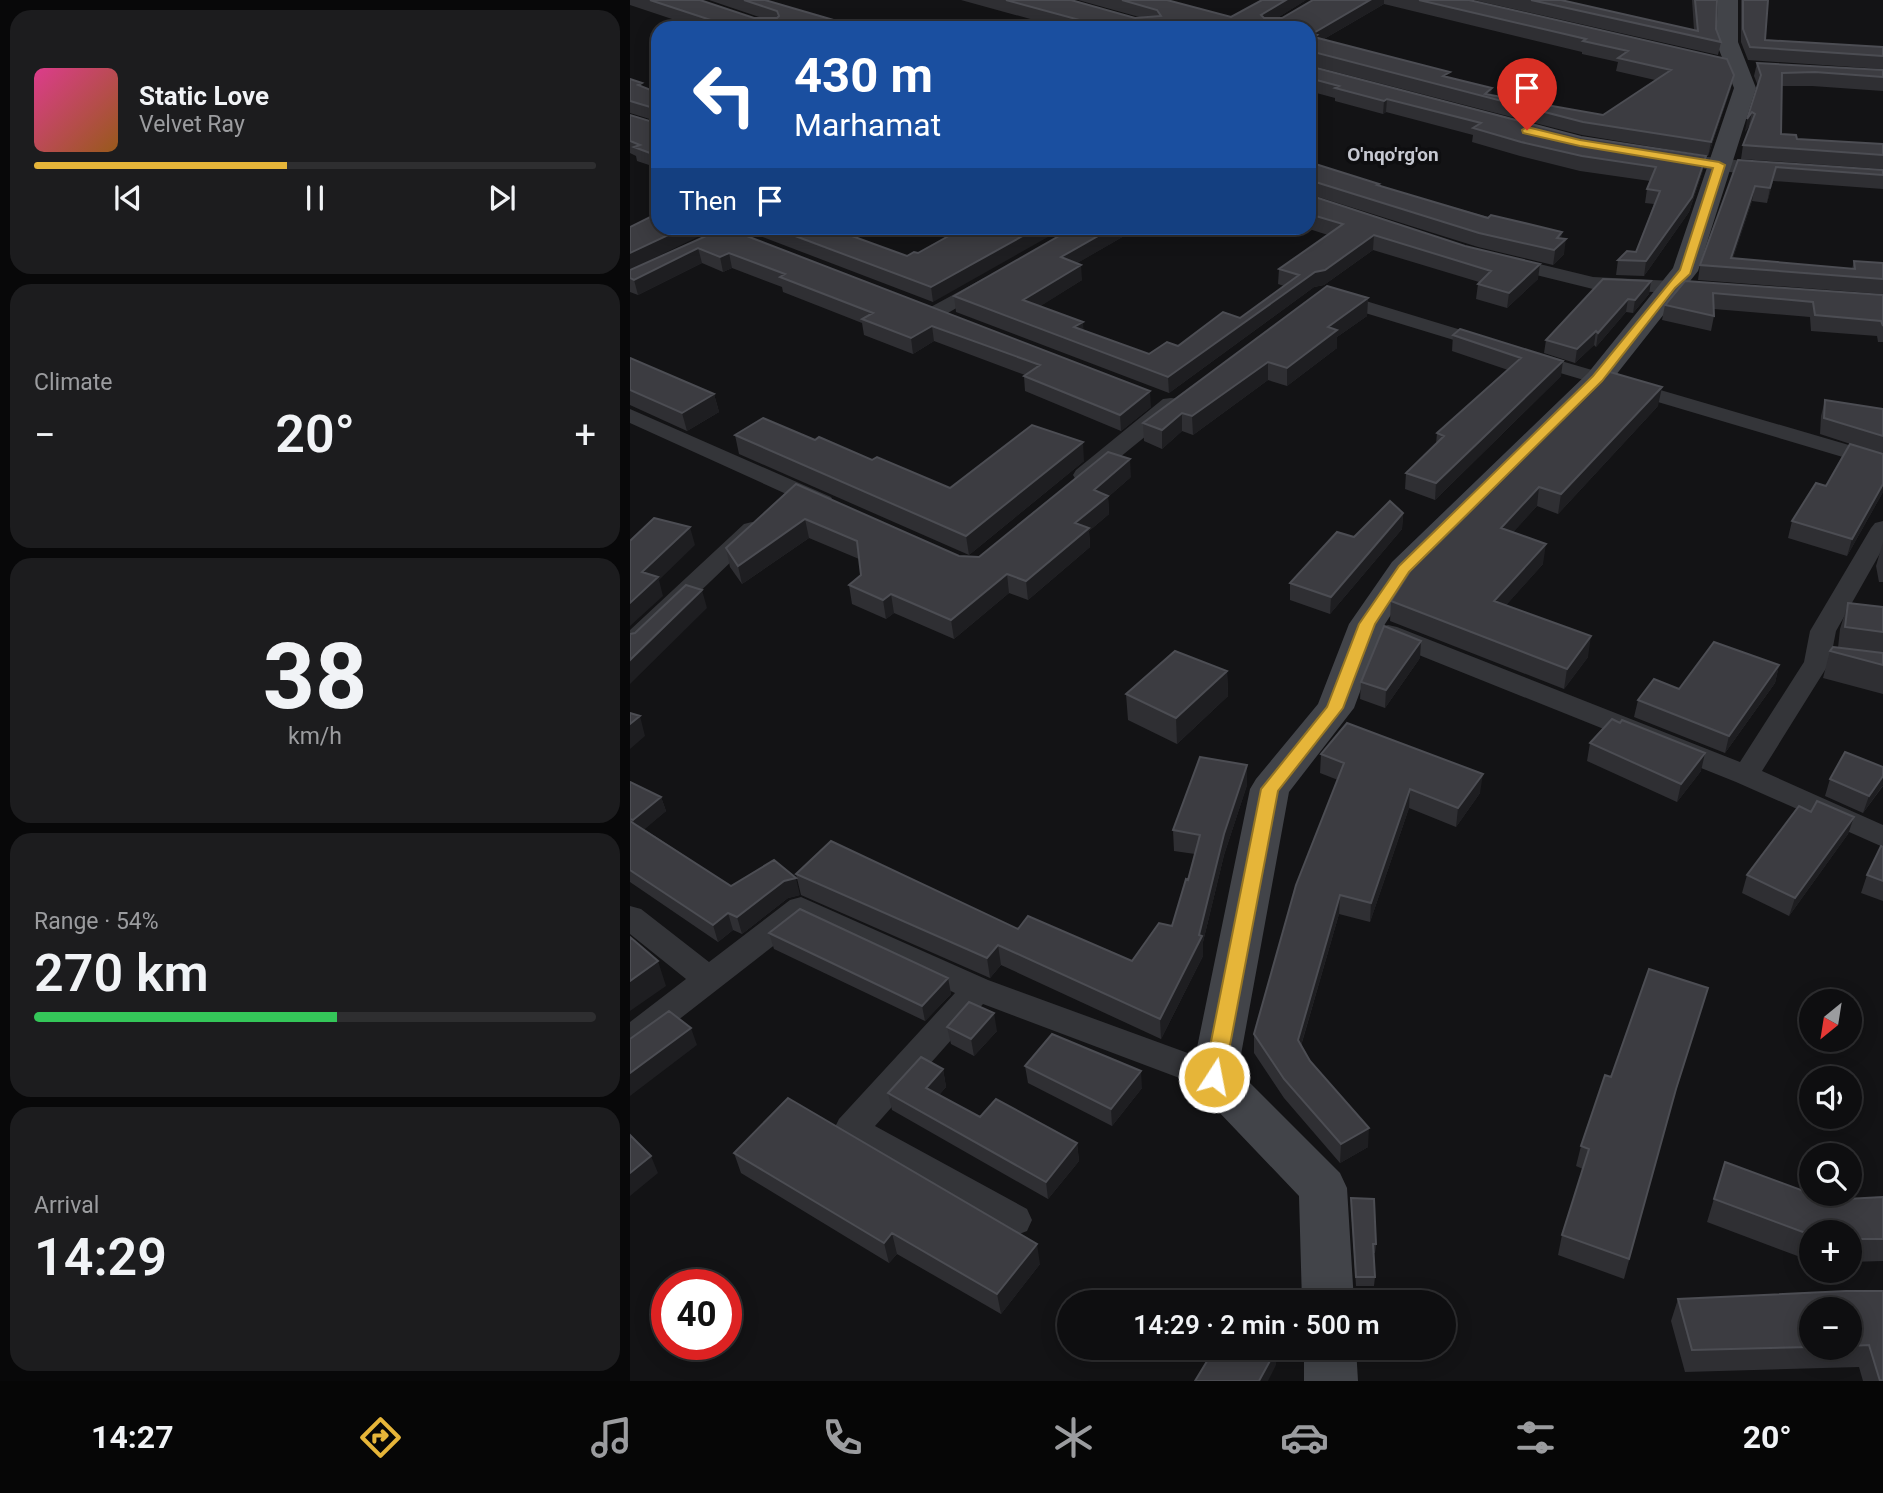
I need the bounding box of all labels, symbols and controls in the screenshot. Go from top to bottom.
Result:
text: 430 m [794,47,933,104]
icon: left [679,49,770,140]
pin [1497,58,1557,130]
icon: arrive [1508,69,1546,107]
text: Static Love [139,81,269,111]
text: Marhamat [794,106,941,144]
text: Velvet Ray [139,111,245,138]
district label: O'nqo'rg'on [1347,143,1439,166]
icon: previous [109,179,147,217]
icon: pause [296,179,334,217]
icon: next [483,179,521,217]
icon: arrive [751,182,789,220]
text: Then [679,186,737,216]
text: Climate [34,369,113,396]
text: 20° [275,404,355,465]
text: − [34,413,56,457]
text: + [574,413,596,457]
text: 38 [263,624,367,730]
text: km/h [288,723,342,750]
text: Range · 54% [34,908,159,935]
text: 270 km [34,943,209,1004]
north arrow [1799,989,1862,1052]
map controls [1799,989,1862,1360]
position arrow [1177,1040,1251,1114]
button: sound [1799,1066,1862,1129]
button: search [1799,1143,1862,1206]
text: Arrival [34,1192,99,1219]
button: + [1799,1220,1862,1283]
text: 14:29 [34,1227,167,1288]
speed limit sign: 40 [651,1269,742,1360]
button: − [1799,1297,1862,1360]
text: 14:29 · 2 min · 500 m [1133,1310,1380,1340]
icon: directions [356,1413,405,1462]
icon: music [587,1413,636,1462]
icon: phone [818,1413,867,1462]
icon: climate [1049,1413,1098,1462]
icon: car [1280,1413,1329,1462]
icon: filters [1511,1413,1560,1462]
text: 14:27 [91,1418,174,1456]
text: 20° [1743,1418,1792,1456]

